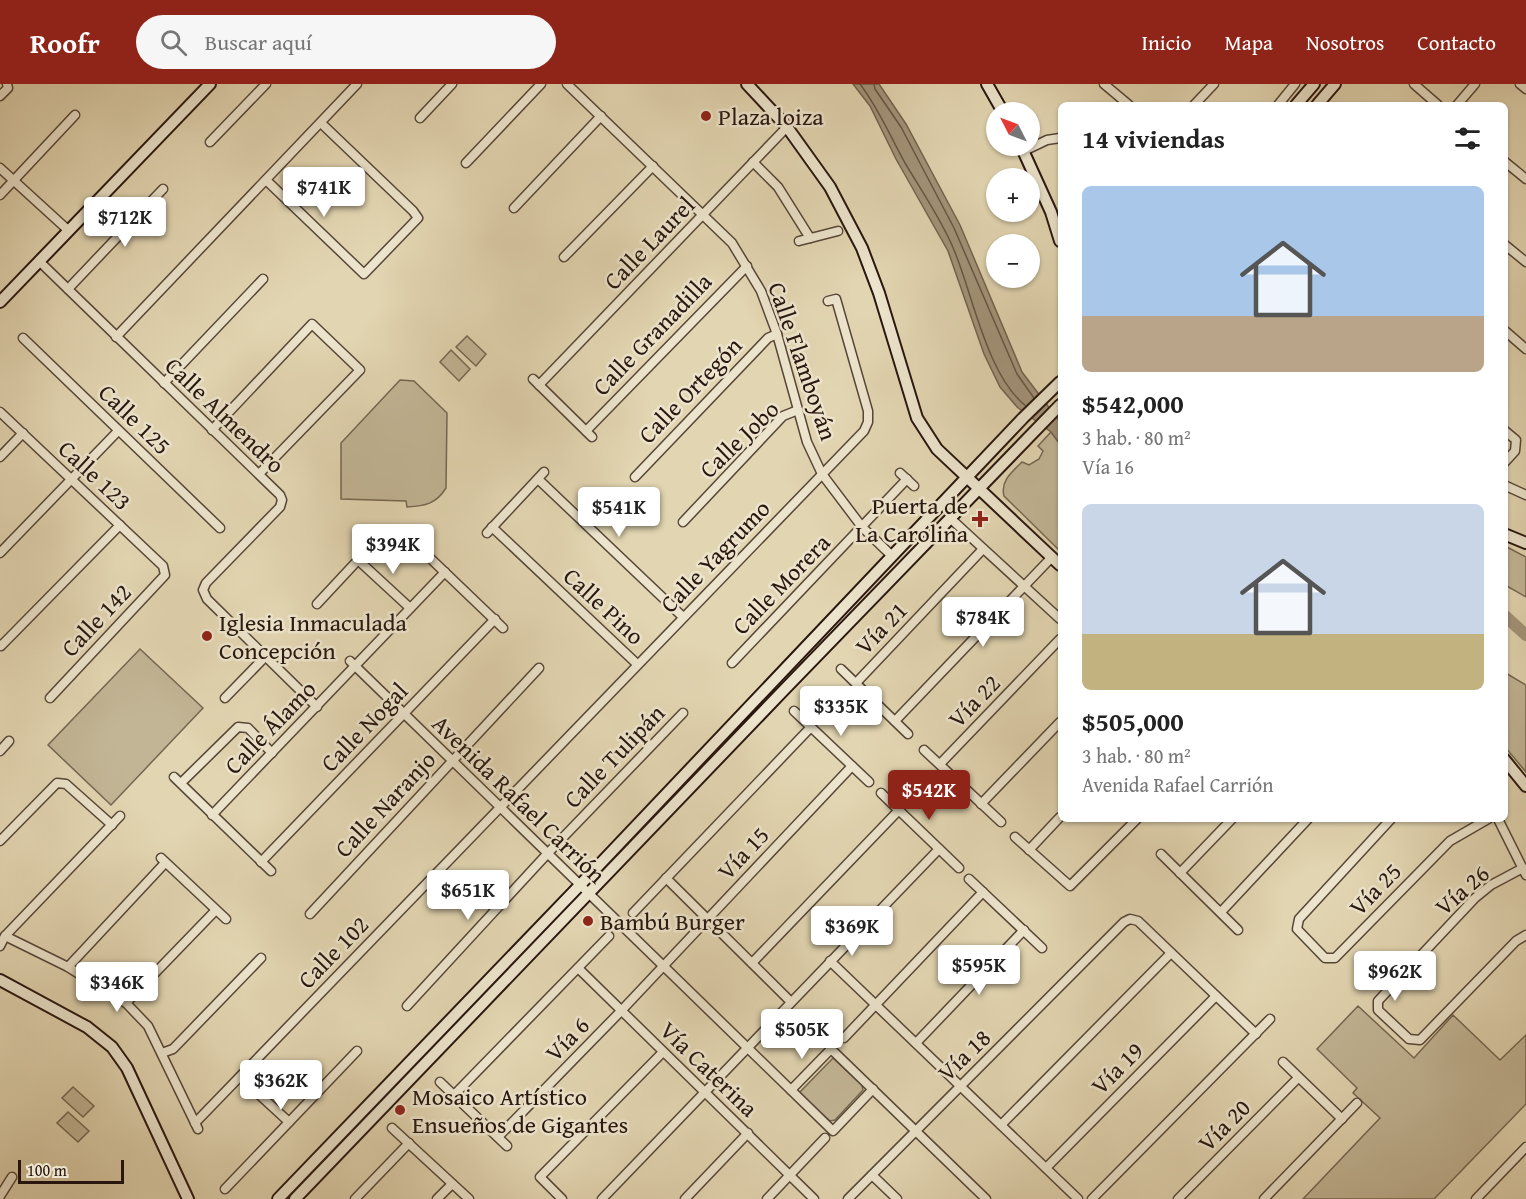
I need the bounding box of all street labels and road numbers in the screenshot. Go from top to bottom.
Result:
street label: Calle Laurel [595,188,703,298]
street label: Calle Granadilla [584,264,720,403]
street label: Calle Flamboyán [760,277,847,445]
street label: Calle Ortegón [630,328,750,451]
street label: Calle Almendro [157,349,293,481]
street label: Calle 125 [91,375,179,463]
street label: Calle Jobo [691,392,787,486]
street label: Calle 123 [50,432,140,518]
street label: Calle Yagrumo [652,492,778,620]
street label: Calle Morera [724,525,839,642]
street label: Calle Pino [556,559,652,653]
street label: Calle 142 [53,575,139,665]
street label: Vía 21 [847,593,915,663]
street label: Vía 22 [940,666,1008,736]
street label: Calle Álamo [216,672,324,782]
street label: Calle Nogal [312,674,416,780]
street label: Calle Tulipán [556,696,673,816]
street label: Avenida Rafael Carrión [424,707,614,892]
street label: Calle Naranjo [326,743,444,865]
street label: Vía 15 [709,818,777,888]
street label: Vía 25 [1341,854,1409,924]
street label: Vía 26 [1427,856,1497,924]
street label: Calle 102 [289,908,377,996]
street label: Vía 6 [537,1009,597,1069]
street label: Vía Caterina [652,1013,766,1125]
street label: Vía 18 [929,1021,999,1089]
street label: Vía 19 [1083,1034,1151,1102]
street label: Vía 20 [1190,1091,1258,1159]

